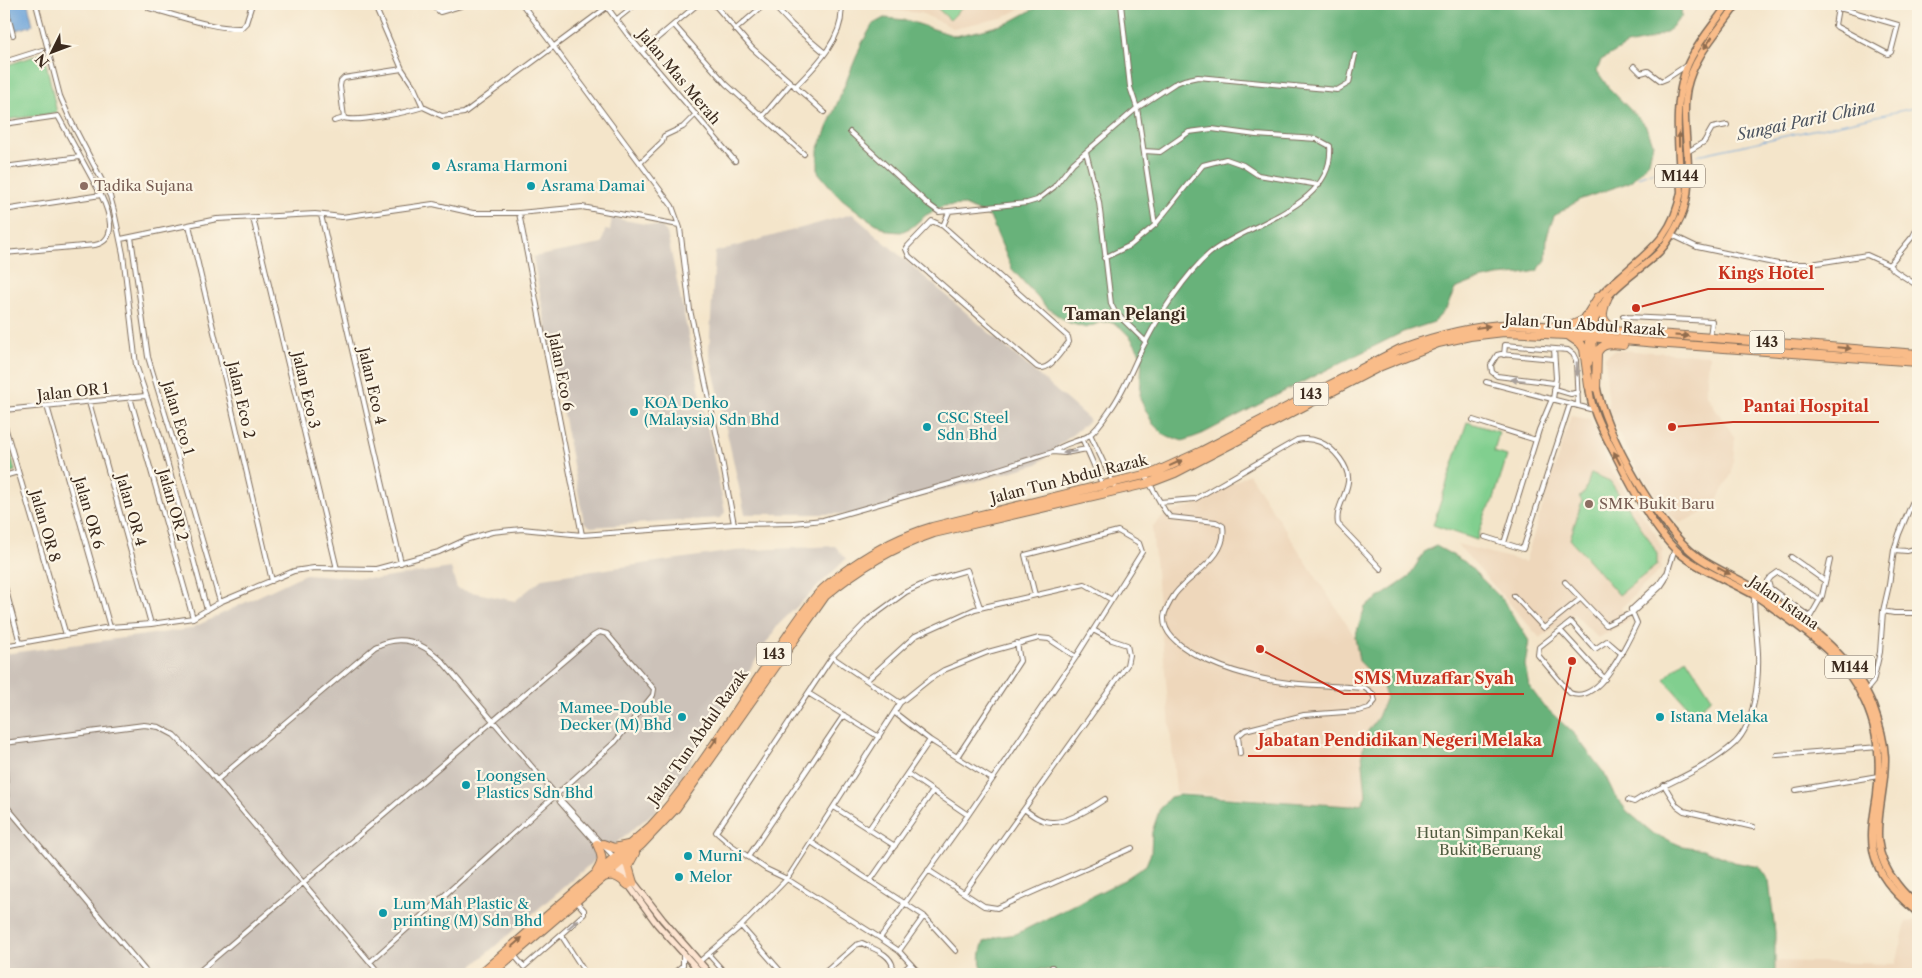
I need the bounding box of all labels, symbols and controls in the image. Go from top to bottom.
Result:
street label: Jalan Mas Merah [633,23,725,129]
north arrow [28,28,78,78]
one-way arrow [1703,36,1713,50]
text: N [32,50,53,71]
water label: Sungai Parit China [1734,95,1877,145]
one-way arrow [1675,130,1683,146]
place label: Asrama Harmoni [445,156,568,175]
marker: Asrama Harmoni [430,160,442,172]
road number: M144 [1655,165,1705,188]
place label: Tadika Sujana [94,176,193,195]
place label: Asrama Damai [540,176,645,195]
marker: Tadika Sujana [78,180,90,192]
marker: Asrama Damai [525,180,537,192]
callout: Kings Hotel [1708,258,1824,289]
text: Kings Hotel [1718,263,1814,283]
district label: Taman Pelangi [1064,304,1186,324]
street label: Jalan Tun Abdul Razak [1502,309,1667,340]
one-way arrow [1476,323,1492,331]
street label: Jalan Eco 6 [544,329,578,413]
road number: 143 [1750,331,1784,354]
one-way arrow [1674,332,1690,340]
street label: Jalan Eco 4 [354,343,391,426]
one-way arrow [1837,344,1853,352]
street label: Jalan Eco 3 [288,348,325,430]
street label: Jalan Eco 2 [223,357,260,440]
one-way arrow [1573,362,1581,378]
one-way arrow [1510,375,1526,383]
street label: Jalan Eco 1 [158,377,199,458]
street label: Jalan OR 1 [34,378,110,405]
road number: 143 [1294,382,1328,406]
callout: Pantai Hospital [1733,391,1879,422]
place label: KOA Denko (Malaysia) Sdn Bhd [644,393,779,429]
text: Pantai Hospital [1743,396,1869,416]
marker: KOA Denko (Malaysia) Sdn Bhd [628,406,640,418]
place label: CSC Steel Sdn Bhd [937,408,1009,444]
marker: CSC Steel Sdn Bhd [921,421,933,433]
one-way arrow [1062,448,1078,456]
street label: Jalan Tun Abdul Razak [986,449,1151,508]
one-way arrow [1613,451,1621,465]
one-way arrow [1169,458,1183,466]
street label: Jalan OR 2 [154,465,193,543]
street label: Jalan OR 4 [112,470,151,548]
street label: Jalan OR 6 [70,473,109,551]
street label: Jalan OR 8 [26,486,65,564]
place label: SMK Bukit Baru [1599,494,1715,513]
marker: SMK Bukit Baru [1583,498,1595,510]
one-way arrow [1717,567,1732,575]
street label: Jalan Istana [1744,570,1823,634]
road number: 143 [756,642,792,666]
road number: M144 [1825,656,1875,679]
callout: SMS Muzaffar Syah [1344,663,1524,694]
street label: Jalan Tun Abdul Razak [642,664,752,810]
text: SMS Muzaffar Syah [1354,668,1514,688]
place label: Mamee-Double Decker (M) Bhd [559,698,672,734]
place label: Istana Melaka [1670,707,1768,726]
marker: Mamee-Double Decker (M) Bhd [676,711,688,723]
marker: Istana Melaka [1654,711,1666,723]
callout: Jabatan Pendidikan Negeri Melaka [1248,725,1552,756]
text: Jabatan Pendidikan Negeri Melaka [1255,730,1543,750]
one-way arrow [709,735,719,748]
place label: Loongsen Plastics Sdn Bhd [476,766,593,802]
marker: Loongsen Plastics Sdn Bhd [460,779,472,791]
park label: Hutan Simpan Kekal Bukit Beruang [1417,823,1564,859]
place label: Murni [698,846,743,865]
marker: Murni [682,850,694,862]
place label: Melor [689,867,733,886]
marker: Melor [673,871,685,883]
place label: Lum Mah Plastic & printing (M) Sdn Bhd [393,894,542,930]
marker: Lum Mah Plastic & printing (M) Sdn Bhd [377,907,389,919]
one-way arrow [566,918,579,929]
one-way arrow [510,937,523,948]

